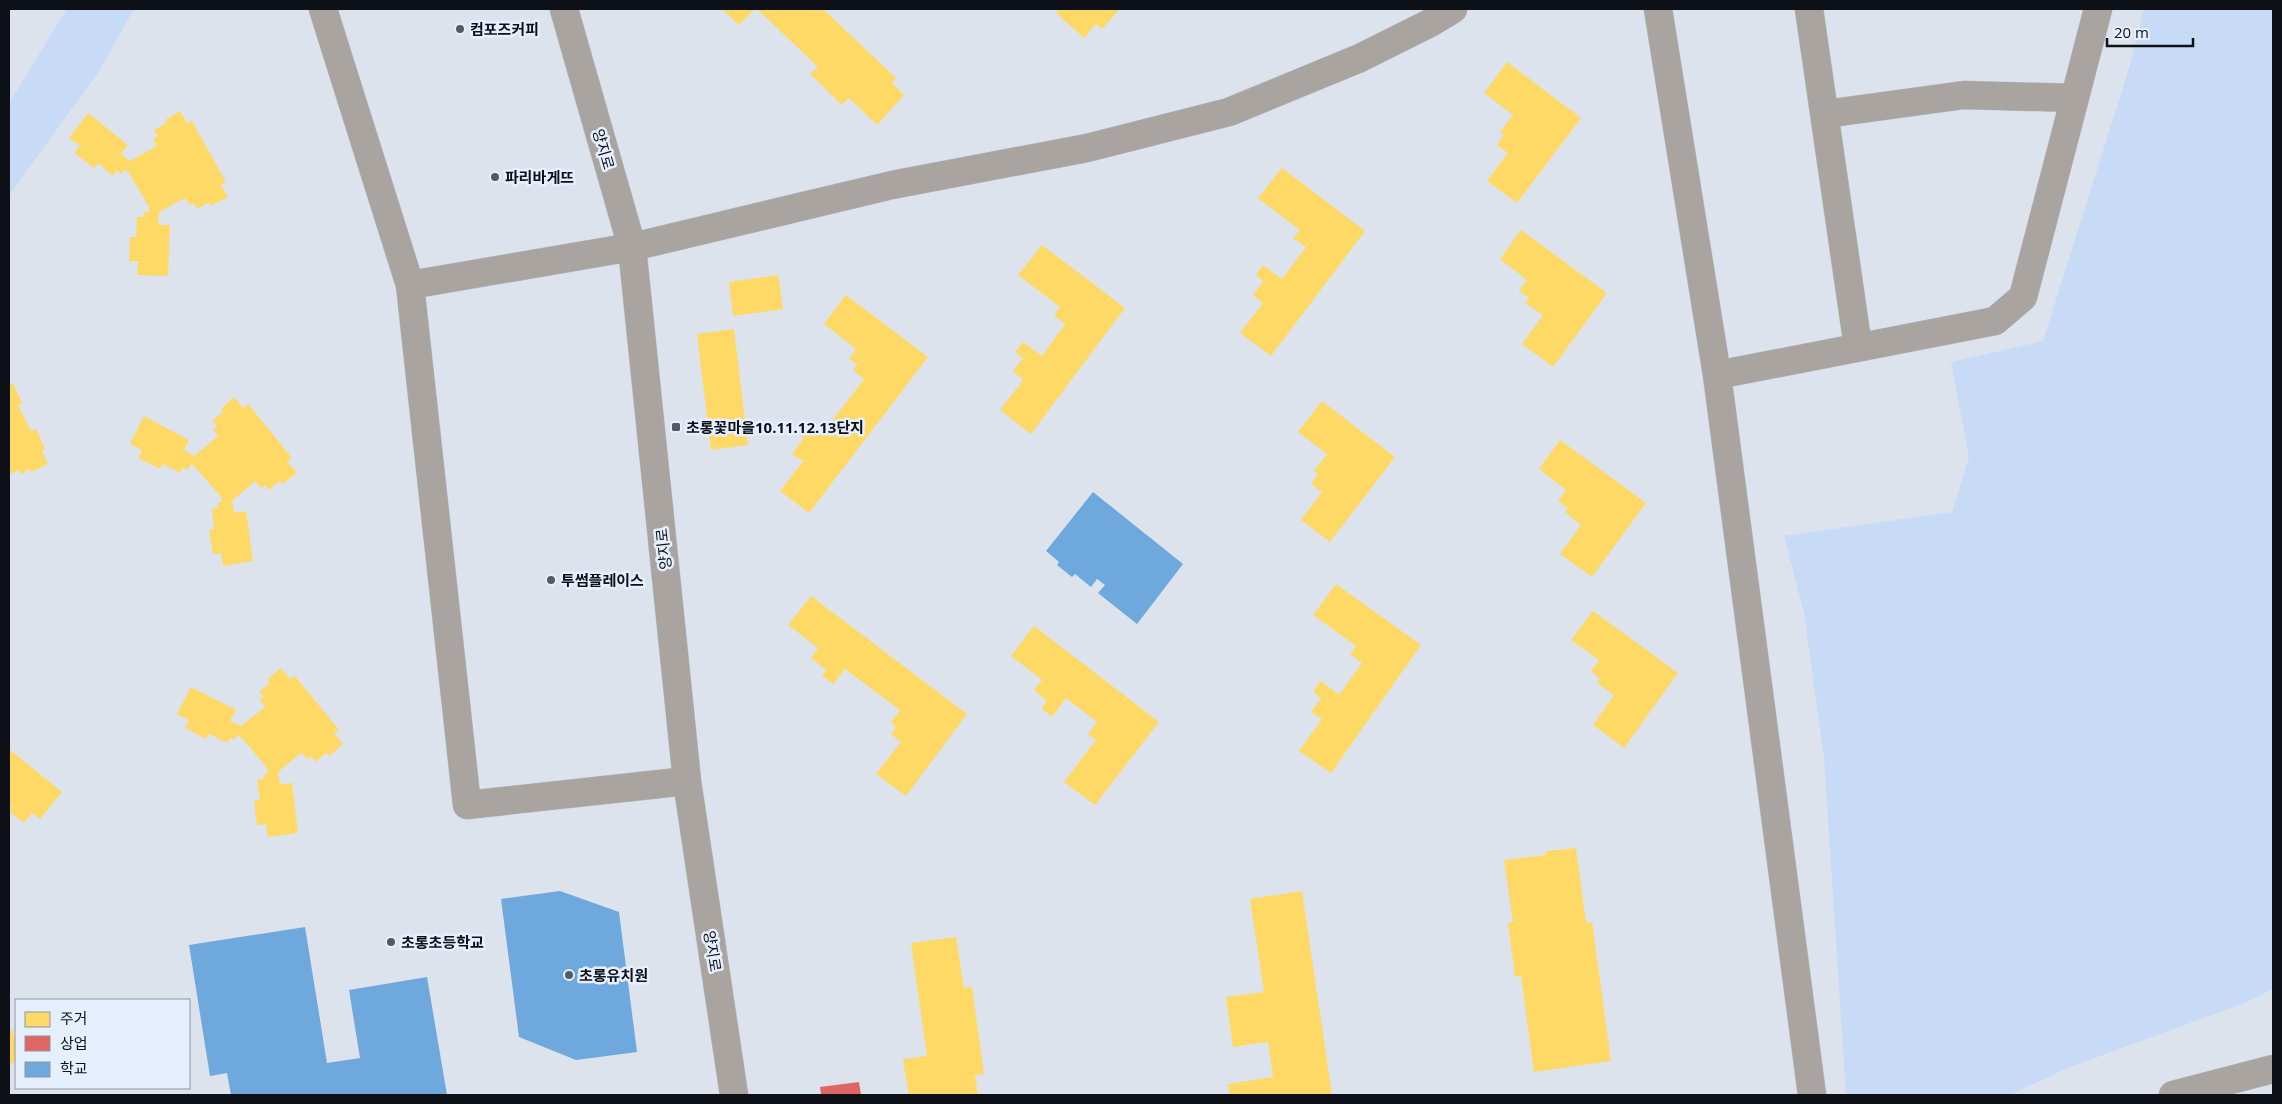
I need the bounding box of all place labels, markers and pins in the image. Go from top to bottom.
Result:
place label: 컴포즈커피 [470,19,539,39]
marker: 컴포즈커피 [454,23,466,35]
place label: 파리바게뜨 [505,167,574,187]
marker: 파리바게뜨 [489,171,501,183]
place label: 초롱꽃마을10.11.12.13단지 [686,417,864,437]
marker: 초롱꽃마을10.11.12.13단지 [670,421,682,433]
place label: 투썸플레이스 [561,570,644,590]
marker: 투썸플레이스 [545,574,557,586]
place label: 초롱초등학교 [401,932,484,952]
marker: 초롱초등학교 [385,936,397,948]
place label: 초롱유치원 [579,965,648,985]
marker: 초롱유치원 [563,969,575,981]

